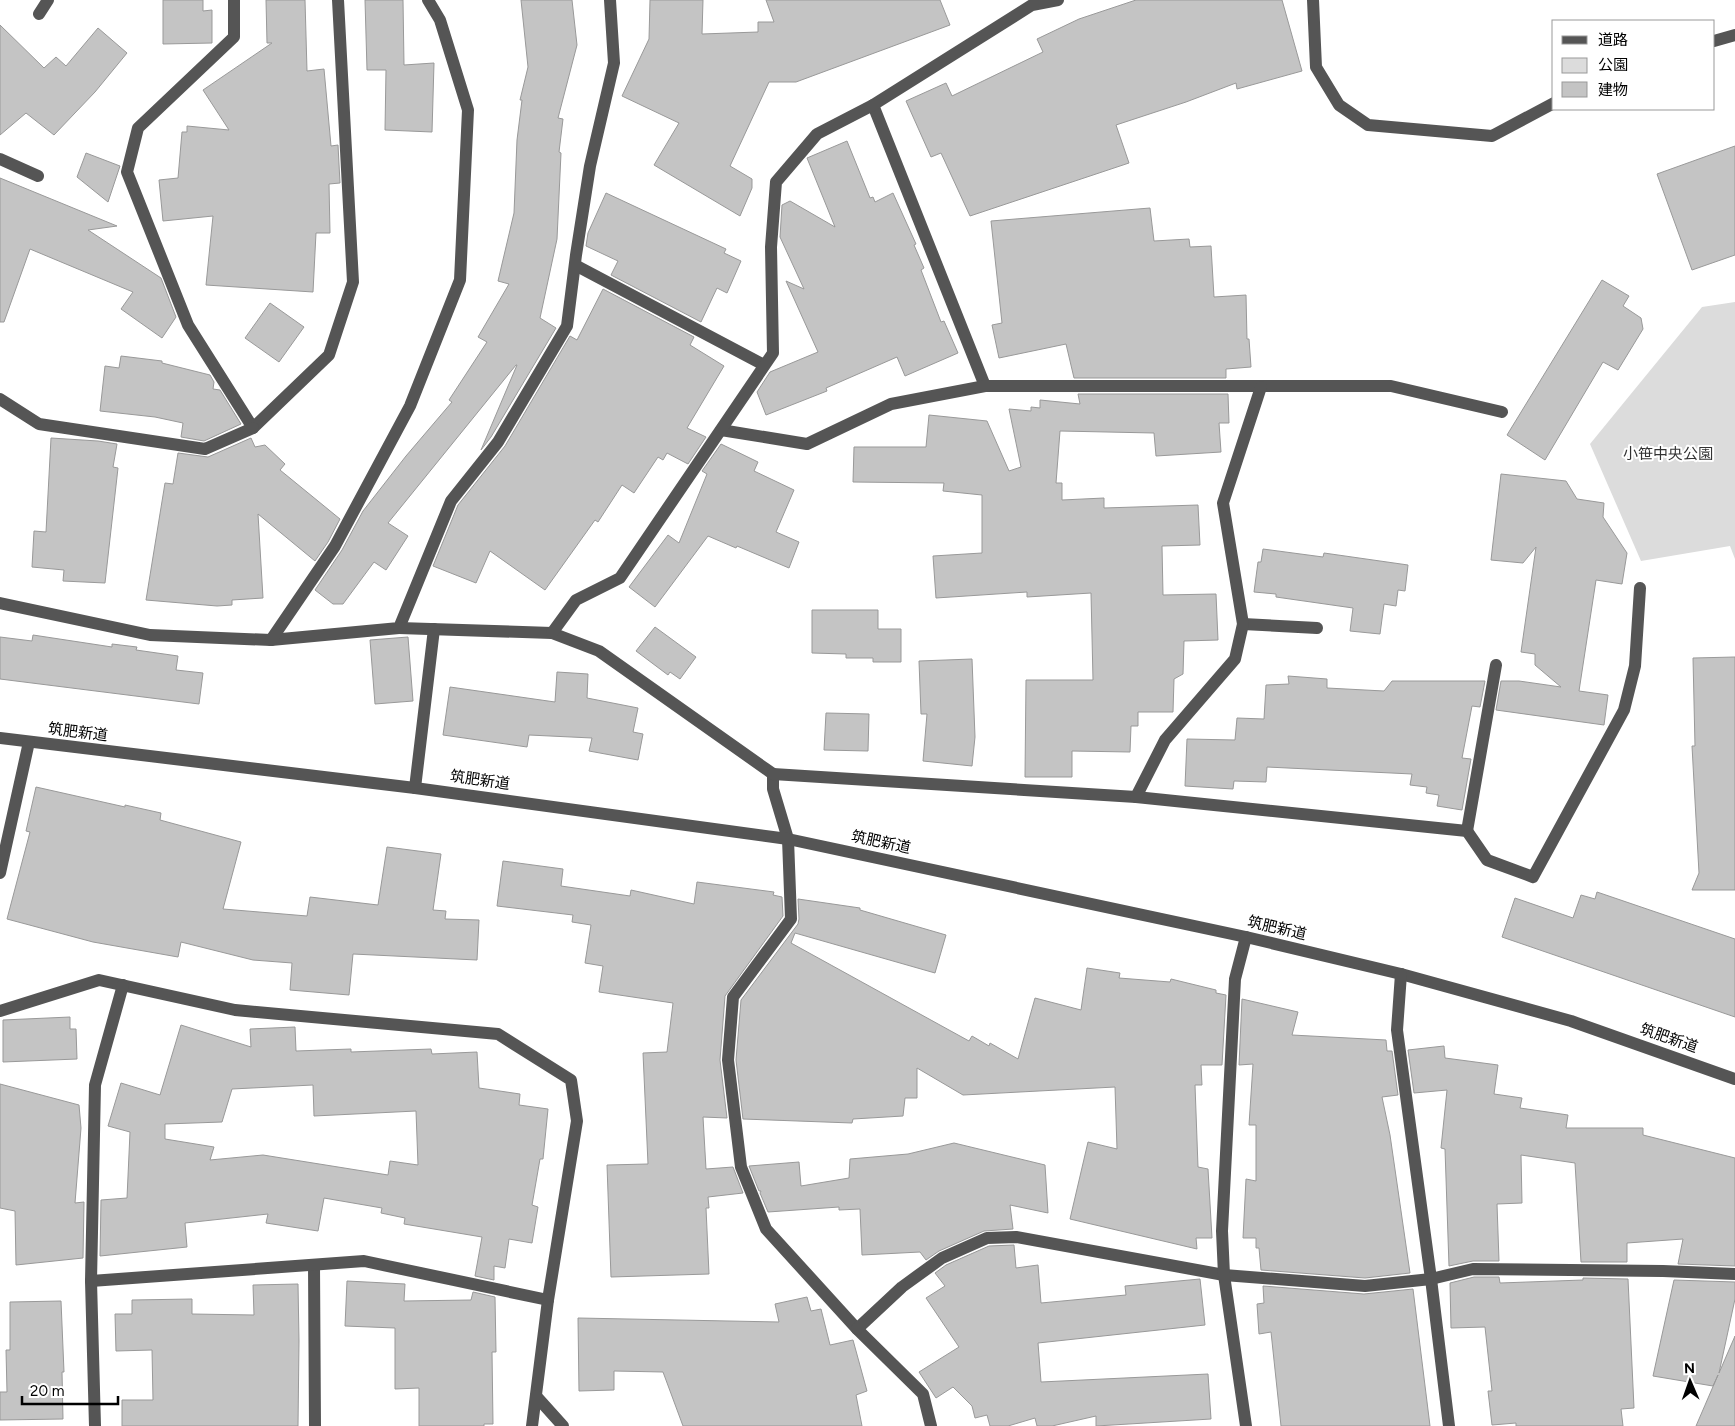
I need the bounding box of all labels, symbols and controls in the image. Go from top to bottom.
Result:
legend [1552,20,1715,110]
text: 道路 [1598,31,1628,49]
text: 公園 [1598,56,1628,74]
text: 建物 [1598,81,1628,99]
park label: 小笹中央公園 [1623,445,1713,463]
street label: 筑肥新道 [47,719,109,745]
street label: 筑肥新道 [449,767,511,793]
street label: 筑肥新道 [850,827,912,857]
street label: 筑肥新道 [1246,912,1308,944]
street label: 筑肥新道 [1638,1020,1700,1056]
north arrow [1665,1356,1715,1406]
text: N [1684,1360,1695,1377]
scale bar [22,1374,119,1406]
text: 20 m [30,1382,64,1400]

